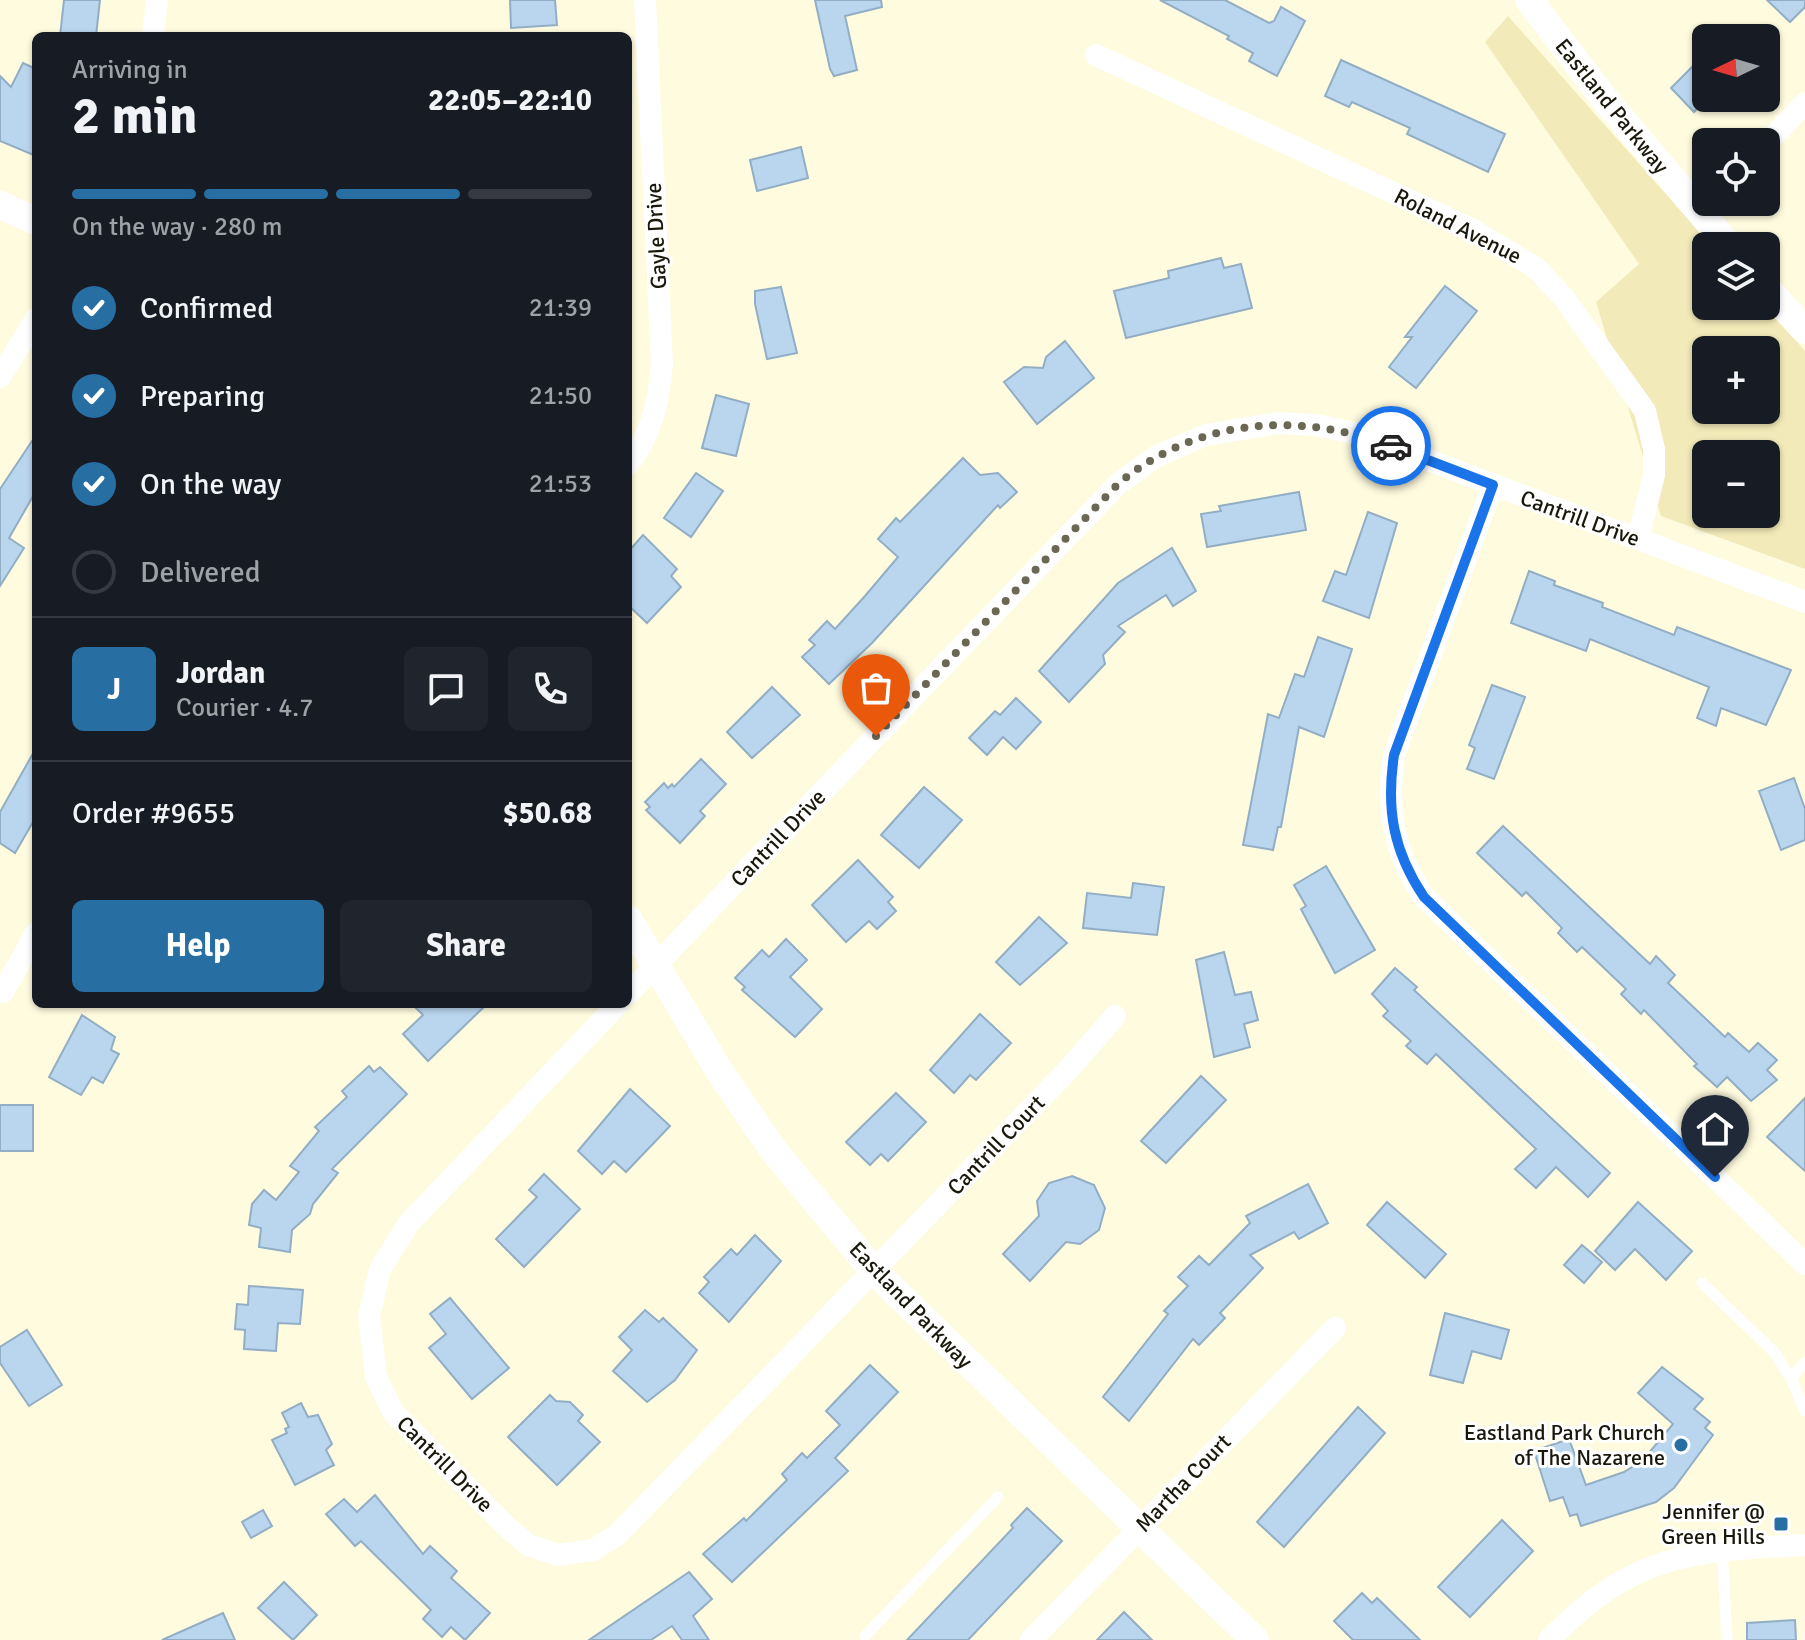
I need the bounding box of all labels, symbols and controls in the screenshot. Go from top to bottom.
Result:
north arrow [1692,24,1780,112]
map controls [1692,24,1780,528]
street label: Eastland Parkway [1549,33,1675,180]
text: Arriving in [72,54,188,86]
text: 22:05–22:10 [428,82,592,119]
text: 2 min [72,84,198,148]
button: locate [1692,128,1780,216]
street label: Gayle Drive [640,182,672,290]
street label: Roland Avenue [1390,182,1526,270]
text: On the way · 280 m [72,211,282,243]
button: layers [1692,232,1780,320]
icon: check [72,286,116,330]
text: Confirmed [140,290,273,327]
text: 21:39 [529,292,592,324]
button: + [1692,336,1780,424]
icon: check [72,374,116,418]
text: Preparing [140,378,265,415]
text: 21:50 [529,380,592,412]
courier [1351,406,1431,486]
icon: car [1369,424,1413,468]
button: − [1692,440,1780,528]
icon: check [72,462,116,506]
text: On the way [140,466,281,503]
text: 21:53 [529,468,592,500]
street label: Cantrill Drive [1517,484,1643,552]
text: Delivered [140,554,261,591]
button: chat [404,647,488,731]
button: phone [508,647,592,731]
pin [842,654,910,736]
text: Jordan [176,655,265,692]
icon: bag [854,666,898,710]
text: J [107,671,121,708]
text: Courier · 4.7 [176,692,313,724]
street label: Cantrill Drive [725,784,831,892]
text: Order #9655 [72,795,235,832]
text: $50.68 [502,795,592,832]
button: Help [72,900,324,992]
button: Share [340,900,592,992]
street label: Cantrill Court [942,1089,1051,1201]
pin [1681,1095,1749,1177]
icon: home [1693,1107,1737,1151]
street label: Eastland Parkway [844,1236,979,1375]
street label: Cantrill Drive [391,1410,499,1518]
place label: Eastland Park Church of The Nazarene [1464,1419,1665,1471]
street label: Martha Court [1130,1428,1237,1538]
marker: Eastland Park Church of The Nazarene [1672,1436,1690,1454]
place label: Jennifer @ Green Hills [1661,1498,1765,1550]
marker: Jennifer @ Green Hills [1772,1515,1790,1533]

